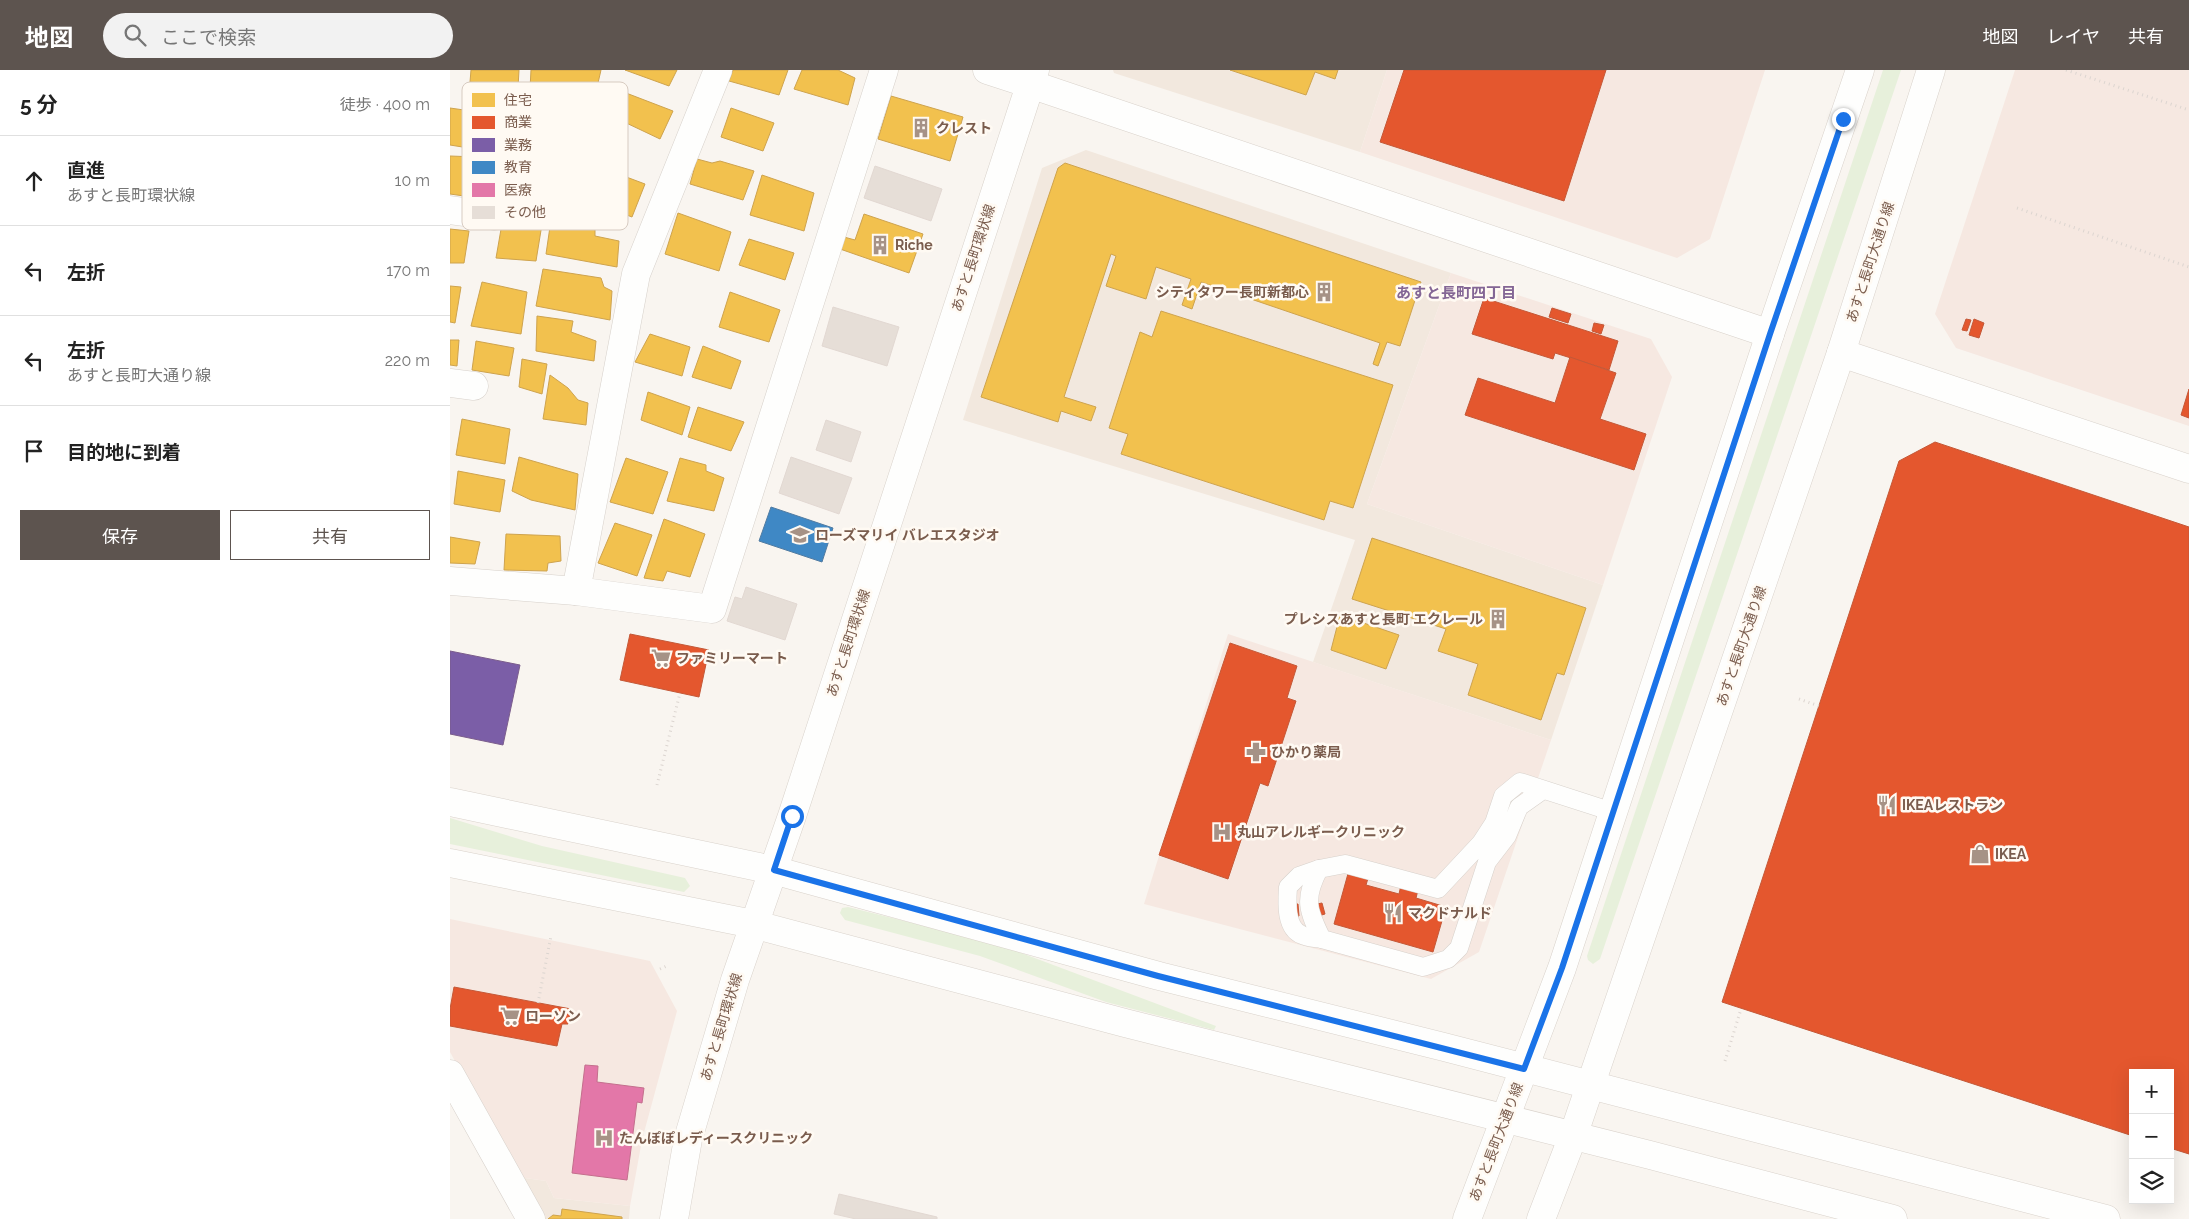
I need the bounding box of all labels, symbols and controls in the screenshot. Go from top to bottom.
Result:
search box [103,13,453,58]
icon: search [121,21,149,49]
text: 地図 [25,23,73,52]
text: ここで検索 [161,26,256,48]
text: 地図 [1983,26,2019,47]
text: レイヤ [2047,26,2100,47]
text: 共有 [2128,26,2164,47]
legend [462,82,628,230]
text: 5 分 [20,92,58,117]
text: 住宅 [504,92,532,108]
text: 徒歩 · 400 m [340,95,430,114]
route end [1832,108,1855,131]
text: 商業 [504,114,532,130]
building icon: クレスト [910,117,932,139]
place label: クレスト [936,120,992,136]
text: 業務 [504,137,532,153]
text: 直進 [67,159,105,181]
text: 教育 [504,159,532,175]
icon: ahead [20,167,48,195]
text: 10 m [395,171,430,190]
text: 医療 [504,182,532,198]
text: あすと長町環状線 [67,186,195,205]
street label: あすと長町大通り線 [1843,200,1897,324]
street label: あすと長町環状線 [948,202,998,314]
text: その他 [504,204,546,220]
building icon: Riche [869,234,891,256]
place label: Riche [895,237,933,253]
icon: left [20,257,48,285]
text: 左折 [67,261,105,283]
text: 170 m [386,261,430,280]
building icon: シティタワー長町新都心 [1313,281,1335,303]
place label: シティタワー長町新都心 [1156,284,1309,300]
district label: あすと長町四丁目 [1396,284,1516,302]
text: 左折 [67,339,105,361]
icon: left [20,347,48,375]
text: 220 m [385,351,430,370]
text: あすと長町大通り線 [67,366,211,385]
icon: arrive [20,437,48,465]
text: 目的地に到着 [67,441,181,463]
button: 保存 [20,510,220,560]
button: 共有 [230,510,430,560]
school or university icon: ローズマリイ バレエスタジオ [789,524,811,546]
place label: ローズマリイ バレエスタジオ [815,527,1000,543]
street label: あすと長町大通り線 [1713,584,1769,708]
street label: あすと長町環状線 [823,587,873,699]
building icon: プレシスあすと長町 エクレール [1487,608,1509,630]
place label: プレシスあすと長町 エクレール [1284,611,1483,627]
supermarket icon: ファミリーマート [650,647,672,669]
place label: ファミリーマート [676,650,788,666]
pharmacy icon: ひかり薬局 [1245,741,1267,763]
place label: ひかり薬局 [1271,744,1341,760]
restaurant icon: IKEAレストラン [1876,794,1898,816]
place label: IKEAレストラン [1902,797,2003,813]
route start [781,805,804,828]
hospital icon: 丸山アレルギークリニック [1211,821,1233,843]
place label: 丸山アレルギークリニック [1237,824,1405,840]
shop icon: IKEA [1969,843,1991,865]
place label: IKEA [1995,846,2027,862]
restaurant icon: マクドナルド [1382,902,1404,924]
place label: マクドナルド [1408,905,1492,921]
street label: あすと長町環状線 [697,971,745,1083]
supermarket icon: ローソン [499,1005,521,1027]
place label: ローソン [525,1008,581,1024]
map controls [2129,1069,2174,1204]
button: + [2129,1069,2174,1114]
street label: あすと長町大通り線 [1466,1080,1526,1204]
button: − [2129,1114,2174,1159]
hospital icon: たんぽぽレディースクリニック [593,1127,615,1149]
place label: たんぽぽレディースクリニック [619,1130,813,1146]
button: layers [2129,1159,2174,1204]

